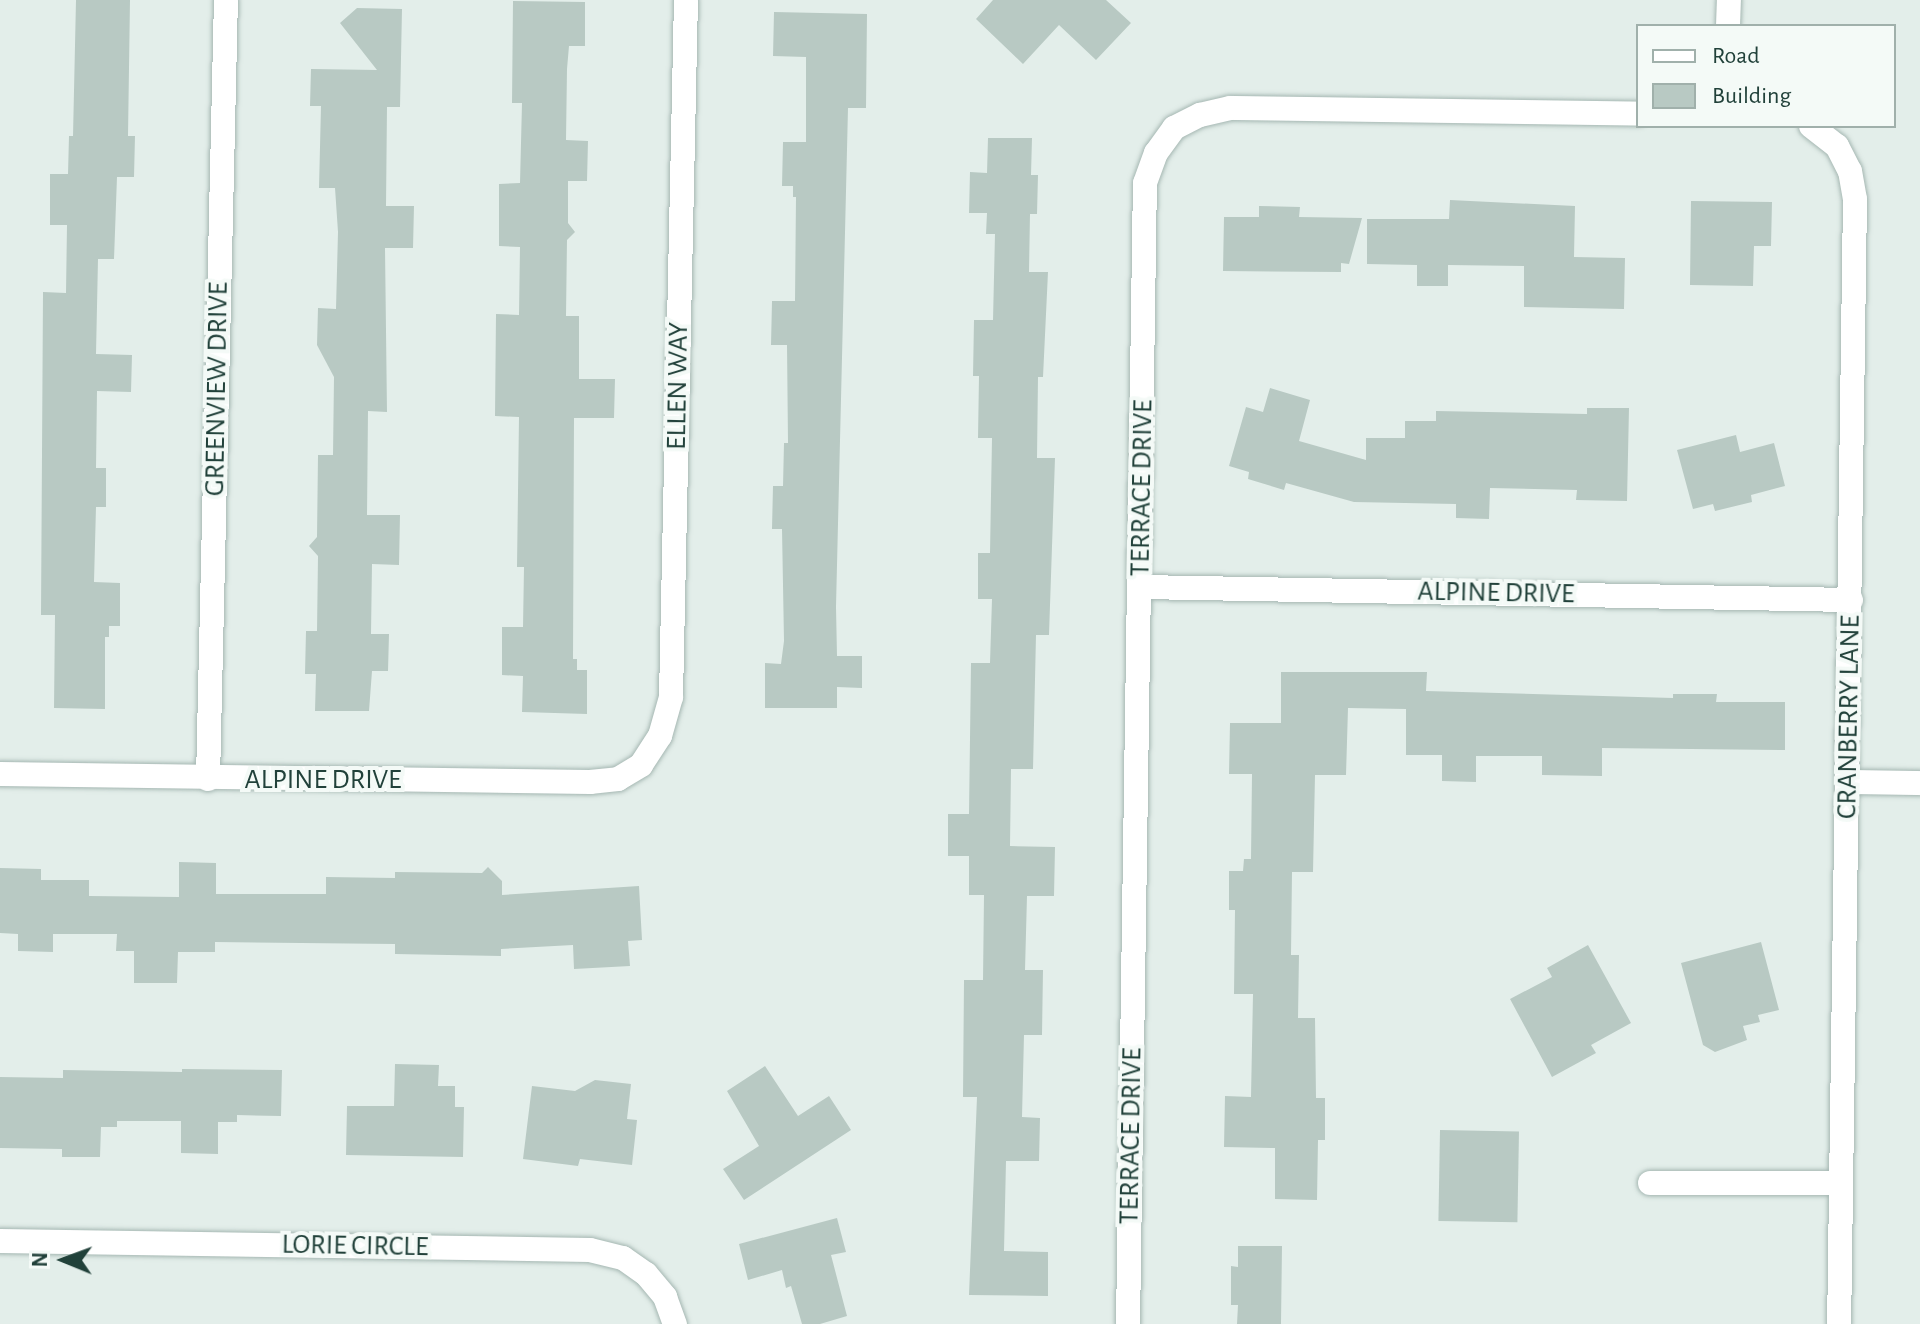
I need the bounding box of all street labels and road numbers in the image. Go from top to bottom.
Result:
street label: GREENVIEW DRIVE [198,282,236,496]
street label: ELLEN WAY [660,322,696,450]
street label: TERRACE DRIVE [1124,399,1160,577]
street label: ALPINE DRIVE [1417,575,1575,611]
street label: CRANBERRY LANE [1830,615,1868,819]
street label: ALPINE DRIVE [244,763,402,797]
street label: TERRACE DRIVE [1113,1047,1149,1225]
street label: LORIE CIRCLE [281,1228,429,1264]

